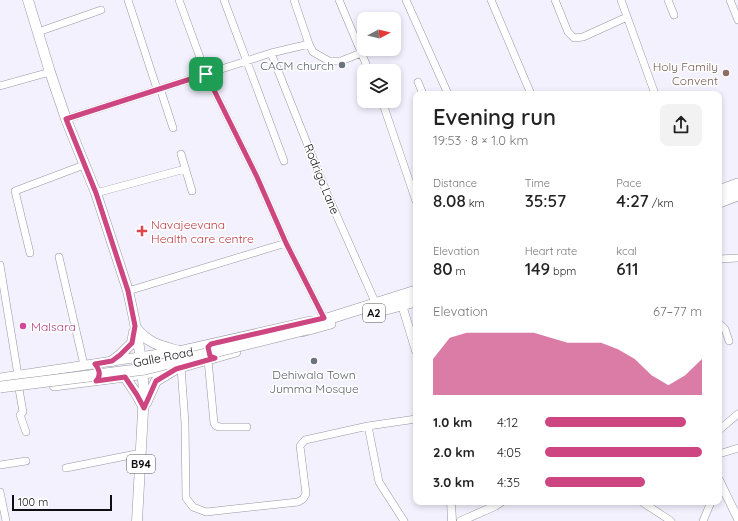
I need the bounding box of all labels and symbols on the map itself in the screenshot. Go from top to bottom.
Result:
north arrow [357,12,401,56]
pin [189,57,223,91]
place label: CACM church [260,58,334,73]
place label: Holy Family Convent [653,59,718,88]
marker: CACM church [337,60,347,70]
marker: Holy Family Convent [721,68,731,78]
street label: Rodrigo Lane [301,141,343,217]
place label: Navajeevana Health care centre [151,217,254,246]
marker: Navajeevana Health care centre [136,225,148,237]
road number: A2 [363,304,385,322]
place label: Malsara [31,319,76,334]
marker: Malsara [18,321,28,331]
street label: Galle Road [132,344,194,370]
marker: Dehiwala Town Jumma Mosque [309,356,319,366]
place label: Dehiwala Town Jumma Mosque [269,367,359,396]
road number: B94 [127,455,155,473]
scale bar [12,493,112,512]

